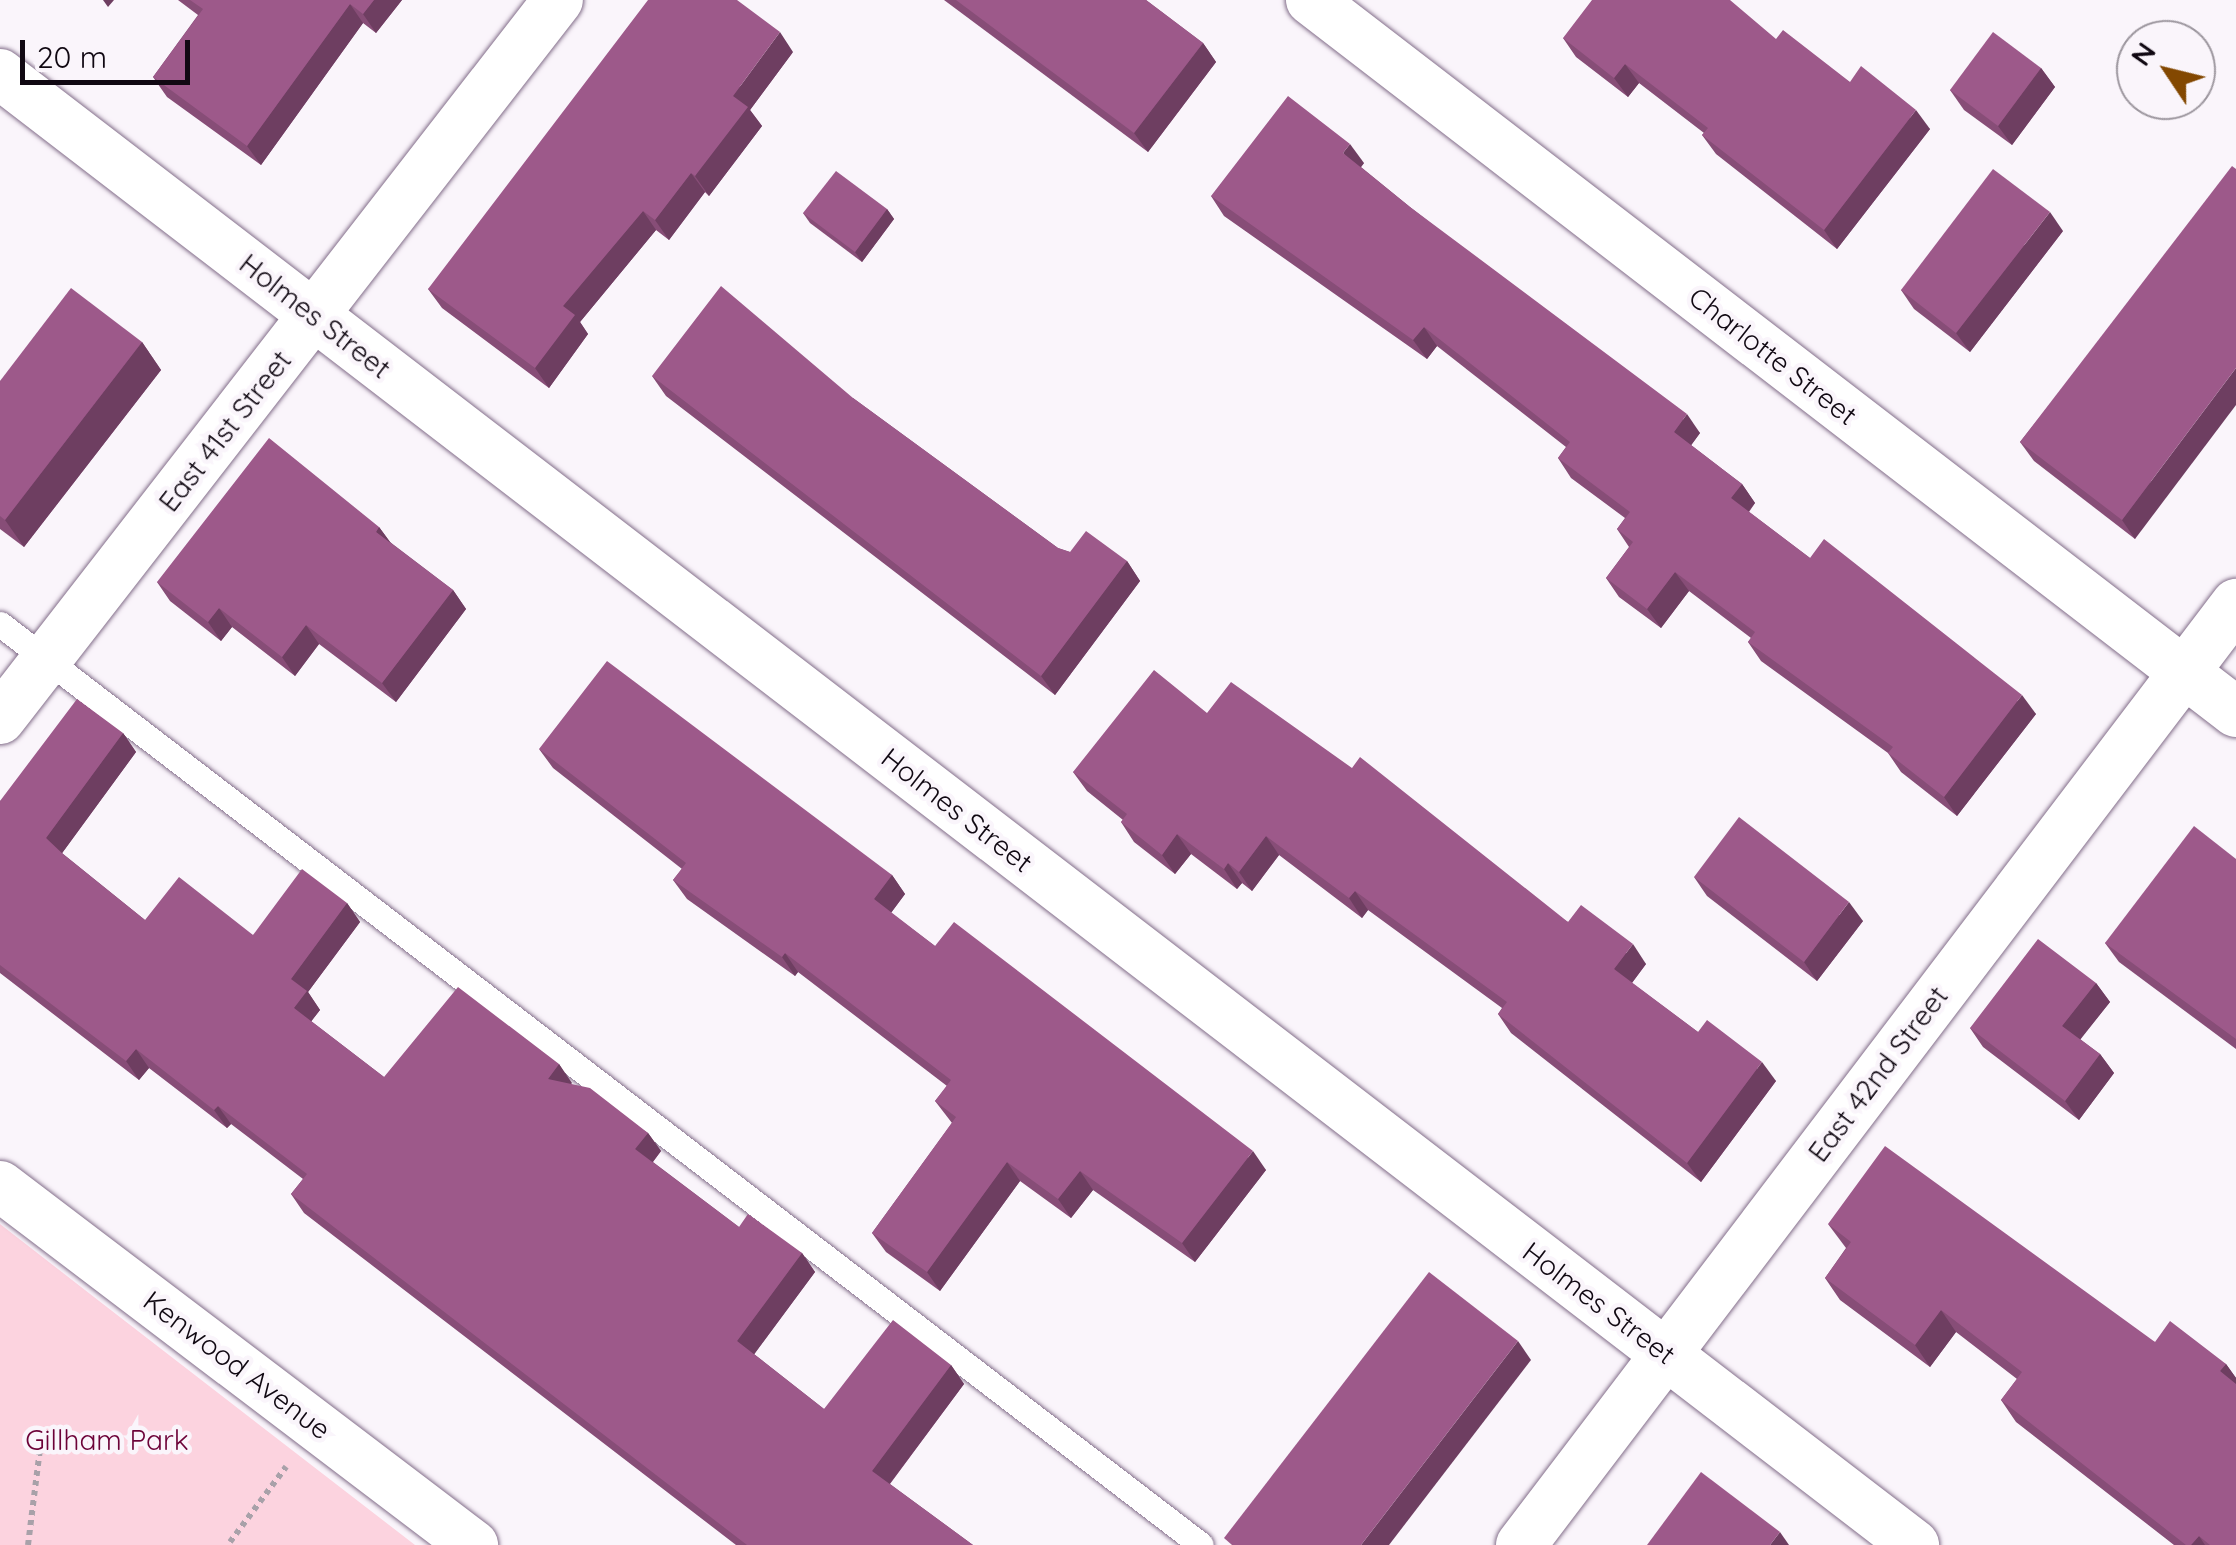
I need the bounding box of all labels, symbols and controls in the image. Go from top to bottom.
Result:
scale bar [25,20,195,82]
north arrow [2116,20,2216,120]
text: N [2122,35,2163,72]
text: 20 m [37,38,107,76]
street label: Holmes Street [233,247,397,385]
street label: Charlotte Street [1682,280,1864,432]
street label: East 41st Street [152,344,298,518]
street label: Holmes Street [875,741,1039,879]
street label: East 42nd Street [1801,980,1955,1168]
street label: Holmes Street [1516,1235,1682,1371]
street label: Kenwood Avenue [137,1284,337,1446]
park label: Gillham Park [25,1423,189,1457]

